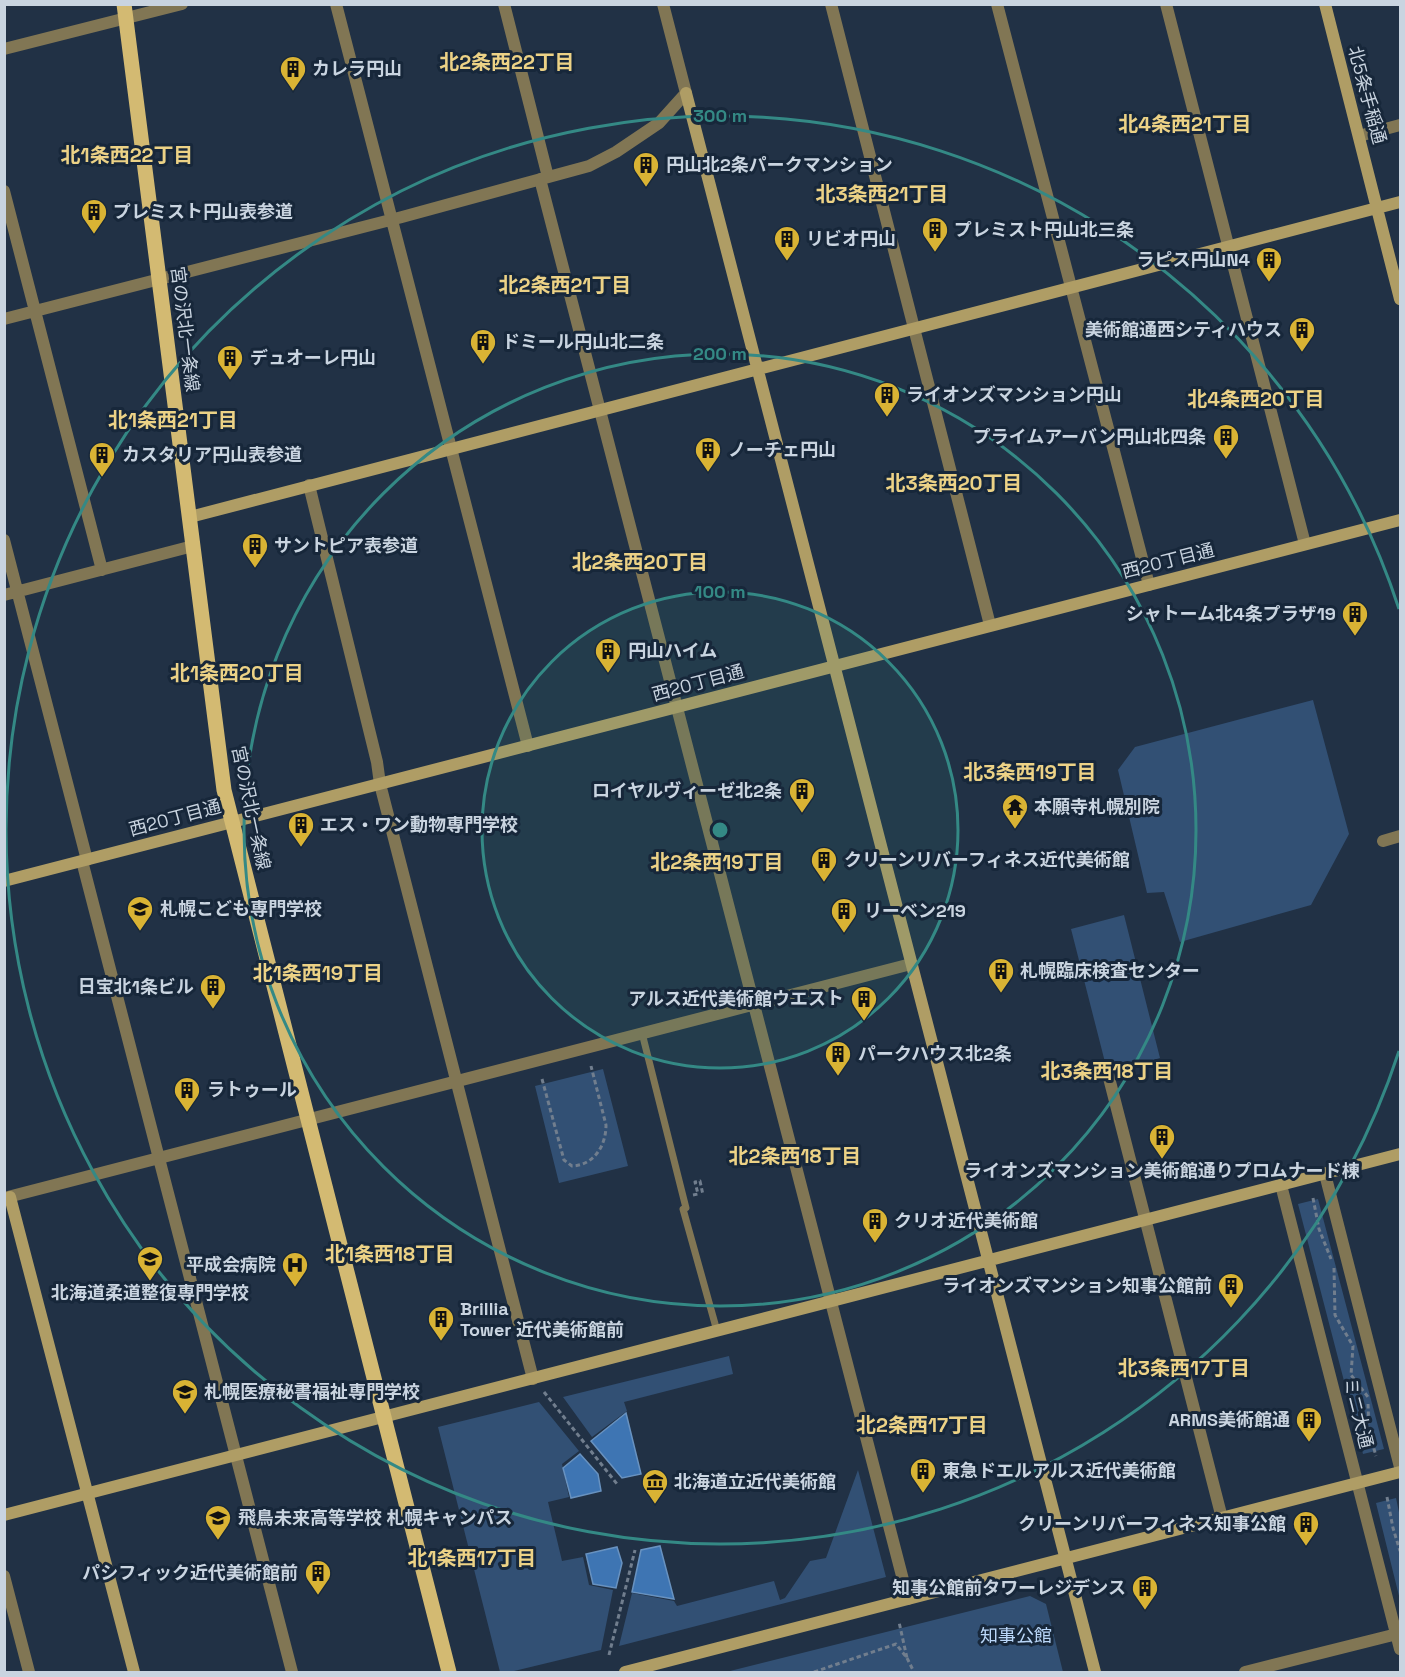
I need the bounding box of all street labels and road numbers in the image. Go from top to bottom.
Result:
street label: 北5条手稲通 [1343,43,1392,147]
street label: 宮の沢北一条線 [166,265,205,393]
street label: 西20丁目通 [1119,538,1216,583]
street label: 西20丁目通 [649,659,746,706]
street label: 宮の沢北一条線 [227,744,276,872]
street label: 西20丁目通 [126,794,223,841]
street label: ミニ大通 [1339,1375,1378,1451]

